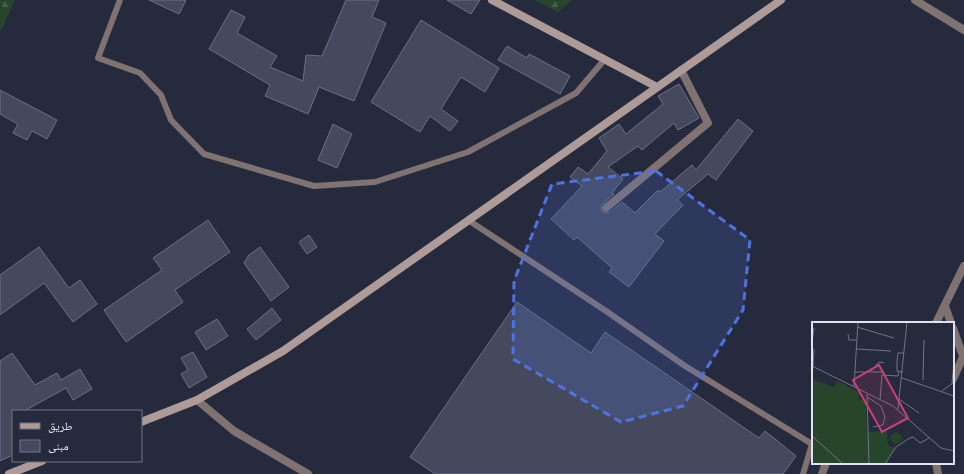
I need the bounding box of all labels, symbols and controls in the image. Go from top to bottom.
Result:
inset map [812,322,954,464]
legend [12,410,142,462]
text: طريق [48,418,73,434]
text: مبنى [48,438,69,454]

